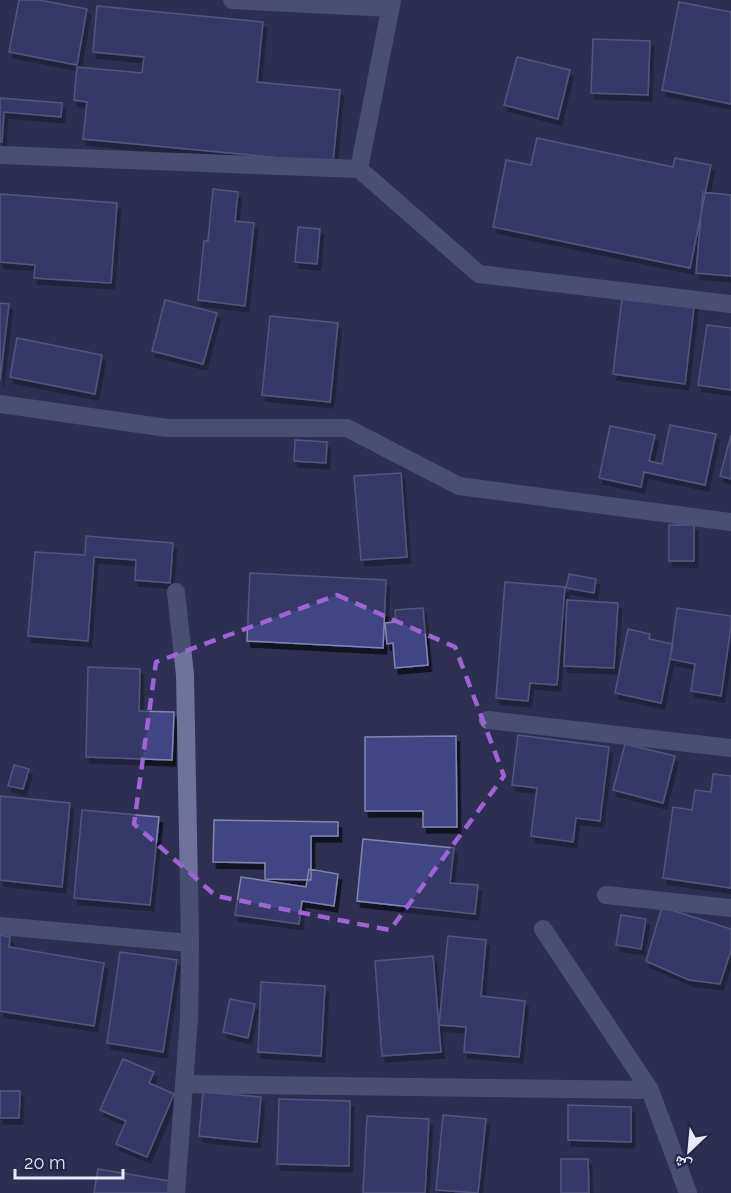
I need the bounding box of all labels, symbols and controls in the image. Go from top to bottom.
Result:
north arrow [659,1121,719,1181]
scale bar [15,1142,123,1180]
text: 20 m [24,1152,66,1173]
text: ش [671,1152,694,1176]

